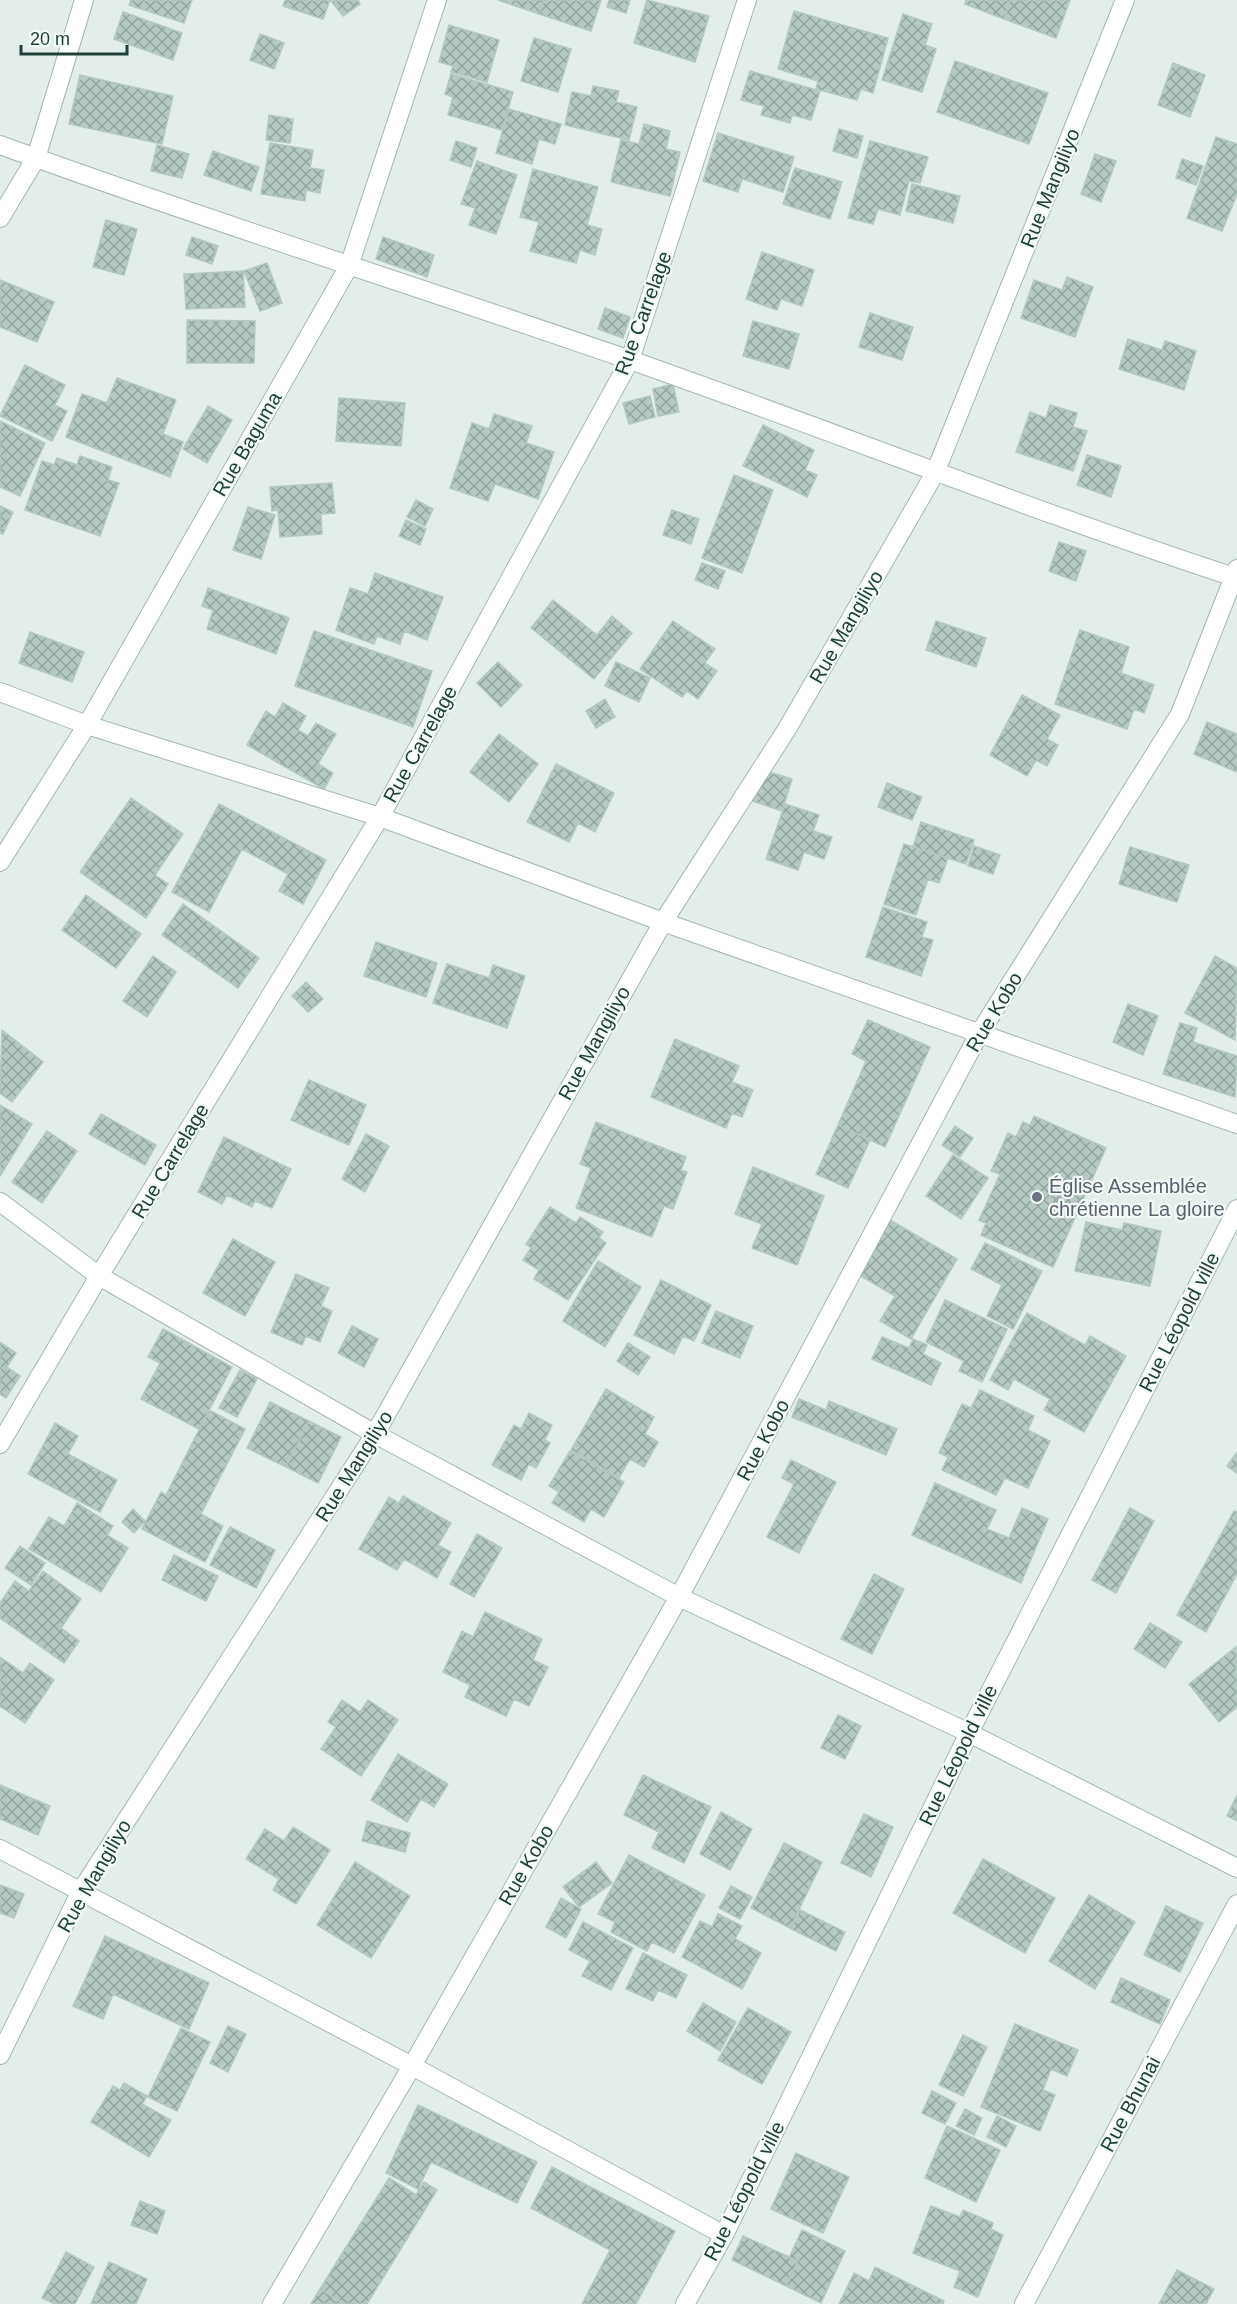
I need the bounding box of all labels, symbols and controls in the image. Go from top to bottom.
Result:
scale bar [21,18,128,56]
text: 20 m [30,29,70,49]
street label: Rue Mangiliyo [1016,125,1084,251]
street label: Rue Carrelage [610,248,676,378]
street label: Rue Baguma [208,387,286,500]
street label: Rue Mangiliyo [805,567,887,687]
street label: Rue Carrelage [379,682,461,806]
street label: Rue Kobo [962,968,1026,1056]
street label: Rue Mangiliyo [554,982,634,1104]
street label: Rue Carrelage [127,1100,213,1222]
place label: Église Assemblée chrétienne La gloire [1049,1175,1225,1220]
marker: Église Assemblée chrétienne La gloire [1030,1190,1044,1204]
street label: Rue Léopold ville [1134,1249,1224,1395]
street label: Rue Kobo [732,1396,794,1484]
street label: Rue Mangiliyo [311,1406,397,1526]
street label: Rue Léopold ville [914,1681,1002,1829]
street label: Rue Mangiliyo [53,1816,135,1936]
street label: Rue Kobo [494,1821,558,1909]
street label: Rue Bhunai [1096,2053,1164,2155]
street label: Rue Léopold ville [699,2118,789,2264]

